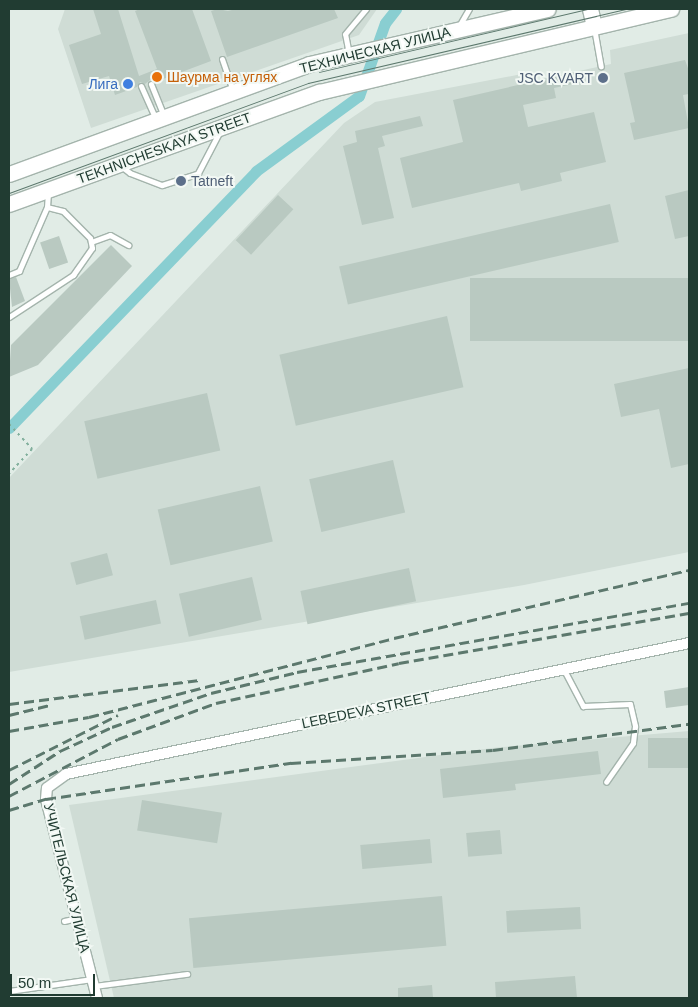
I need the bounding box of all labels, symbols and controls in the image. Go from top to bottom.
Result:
street label: ТЕХНИЧЕСКАЯ УЛИЦА [298,23,452,77]
place label: Шаурма на углях [167,69,277,85]
place label: JSC KVART [517,70,593,86]
marker: Шаурма на углях [151,71,163,83]
marker: JSC KVART [597,72,609,84]
place label: Лига [88,76,118,92]
marker: Лига [122,78,134,90]
street label: TEKHNICHESKAYA STREET [74,109,254,187]
place label: Tatneft [191,173,233,189]
marker: Tatneft [175,175,187,187]
street label: LEBEDEVA STREET [300,688,432,732]
street label: УЧИТЕЛЬСКАЯ УЛИЦА [40,802,94,954]
scale bar [12,964,98,996]
text: 50 m [18,974,51,991]

